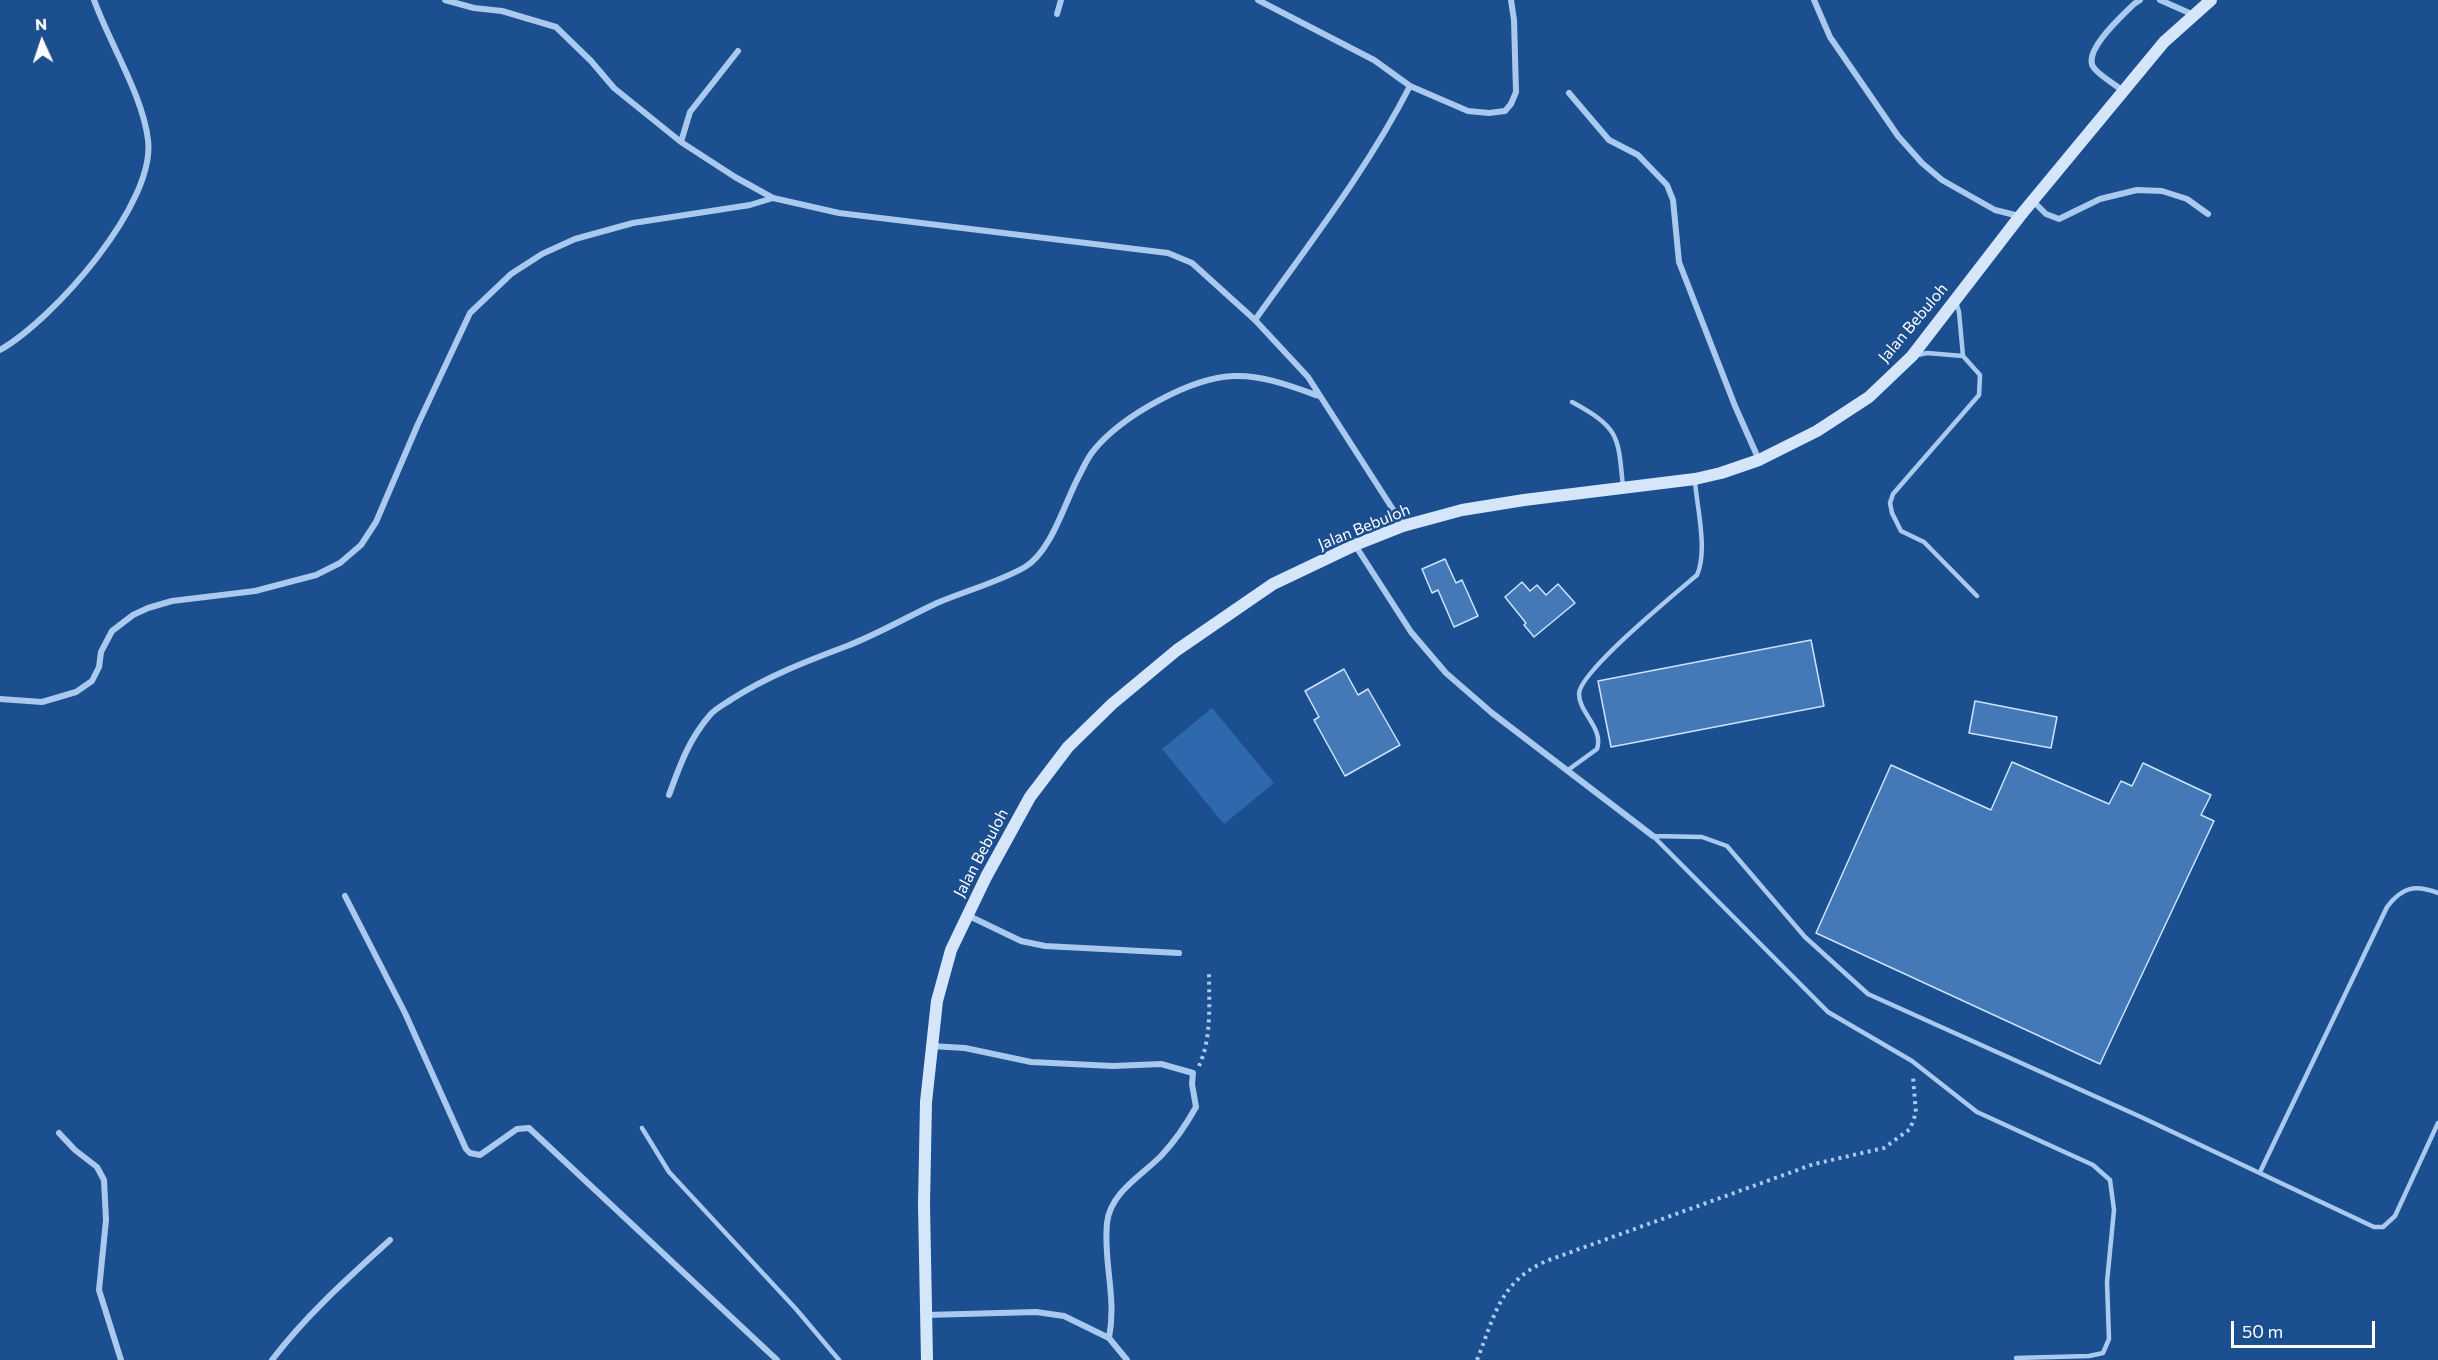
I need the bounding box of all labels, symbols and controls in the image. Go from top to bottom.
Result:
north arrow [12,12,72,72]
text: N [35,14,48,33]
street label: Jalan Bebuloh [1874,279,1952,367]
street label: Jalan Bebuloh [1315,500,1413,554]
street label: Jalan Bebuloh [950,805,1012,901]
scale bar [2234,1309,2378,1347]
text: 50 m [2242,1320,2283,1342]

